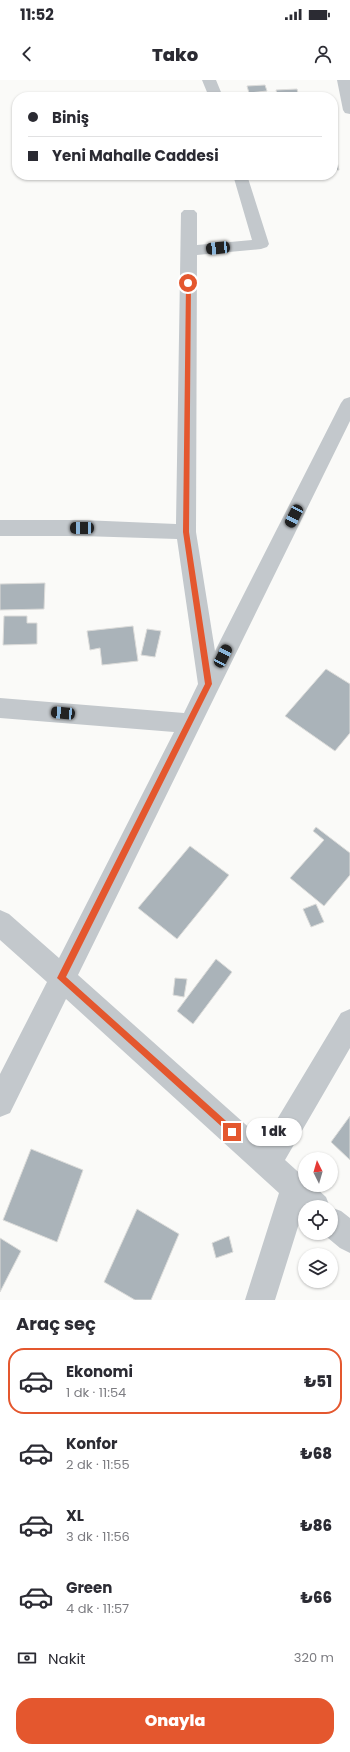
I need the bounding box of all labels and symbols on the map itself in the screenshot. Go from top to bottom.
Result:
car [205,241,231,255]
route start [179,274,197,292]
car [283,503,305,529]
car [70,522,94,534]
car [212,643,234,669]
car [51,706,75,720]
callout: 1 dk [246,1118,302,1146]
route end [223,1123,241,1141]
north arrow [298,1152,338,1192]

